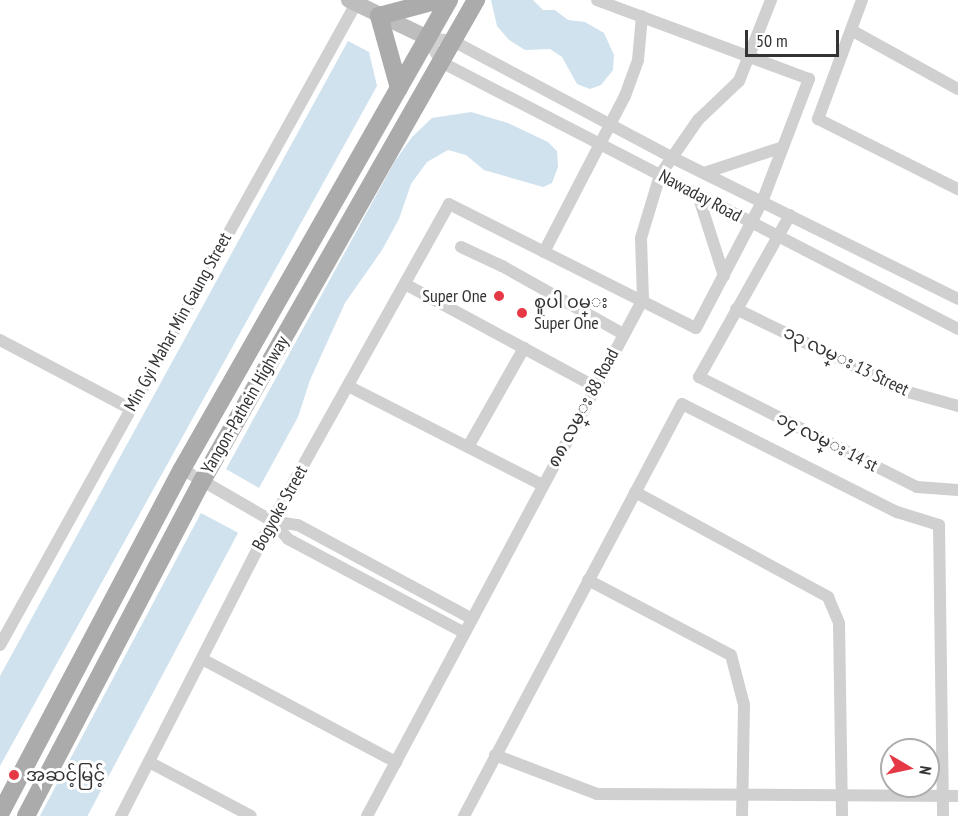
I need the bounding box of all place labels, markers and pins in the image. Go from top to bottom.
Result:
place label: Super One [422,285,487,307]
marker: Super One [492,289,506,303]
place label: စူပါ ၀မ္း Super One [534,292,608,334]
marker: စူပါ ၀မ္း Super One [515,306,529,320]
place label: အဆင့်မြင့် [26,764,105,786]
marker: အဆင့်မြင့် [7,768,21,782]

